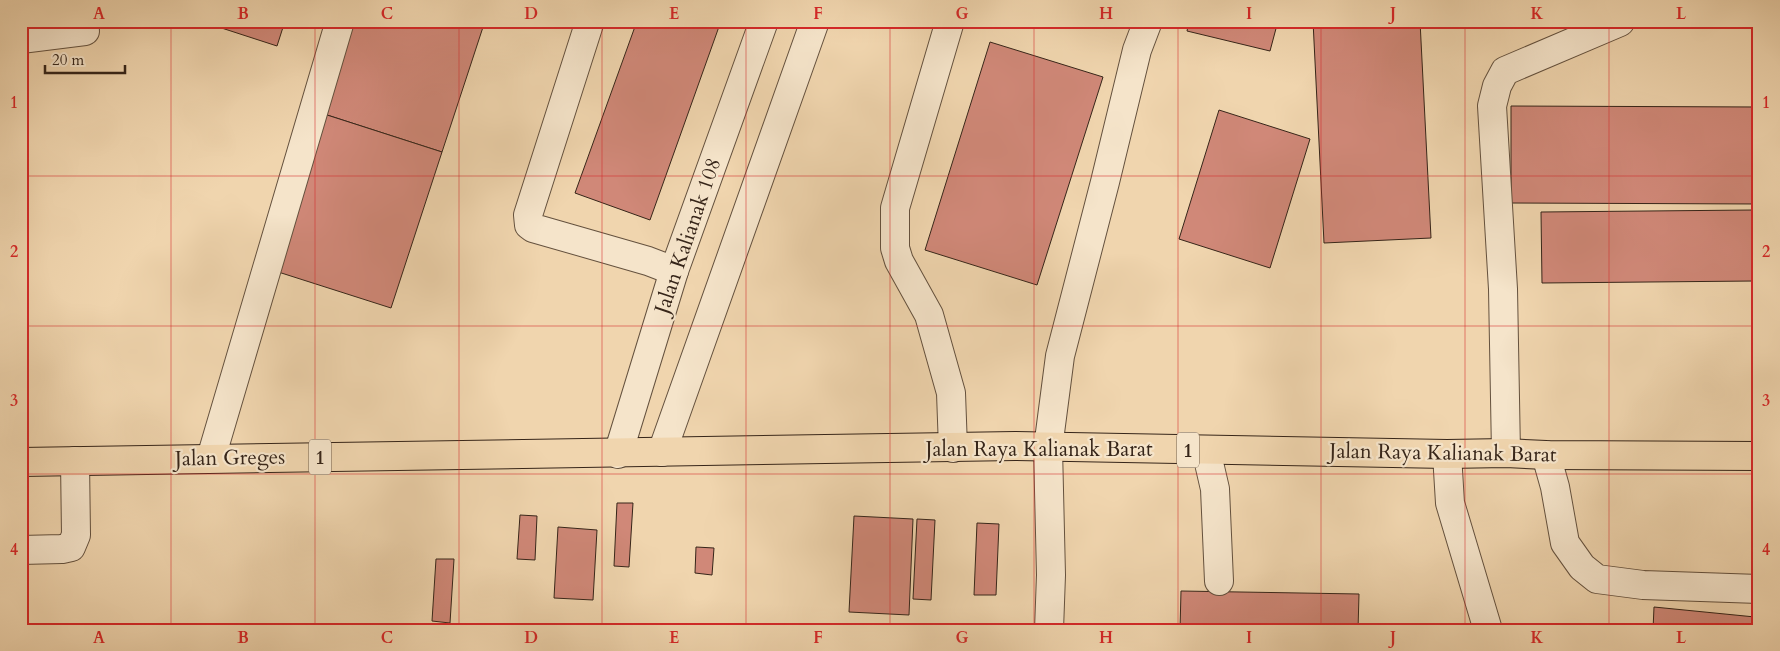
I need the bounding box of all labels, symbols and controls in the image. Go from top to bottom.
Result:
text: A [93,3,105,25]
text: B [237,3,249,25]
text: C [381,3,393,25]
text: D [524,3,538,25]
text: E [669,3,679,25]
text: F [813,3,823,25]
text: G [955,3,969,25]
text: H [1099,3,1113,25]
text: I [1246,3,1252,25]
text: J [1388,3,1396,25]
text: K [1531,3,1544,25]
text: L [1676,3,1687,25]
scale bar [45,42,125,74]
text: 20 m [52,50,84,70]
text: 1 [10,92,18,114]
text: 1 [1762,92,1770,114]
street label: Jalan Kalianak 108 [647,154,728,321]
text: 2 [10,241,18,263]
text: 2 [1762,241,1770,263]
text: 3 [10,390,18,412]
text: 3 [1762,390,1770,412]
road number: 1 [1177,432,1199,468]
street label: Jalan Raya Kalianak Barat [922,435,1153,464]
street label: Jalan Raya Kalianak Barat [1326,436,1557,469]
road number: 1 [309,440,331,474]
street label: Jalan Greges [172,443,285,474]
text: 4 [10,539,18,561]
text: 4 [1762,539,1770,561]
text: A [93,627,105,649]
text: B [237,627,249,649]
text: C [381,627,393,649]
text: D [524,627,538,649]
text: E [669,627,679,649]
text: F [813,627,823,649]
text: G [955,627,969,649]
text: H [1099,627,1113,649]
text: I [1246,627,1252,649]
text: J [1388,627,1396,649]
text: K [1531,627,1544,649]
text: L [1676,627,1687,649]

